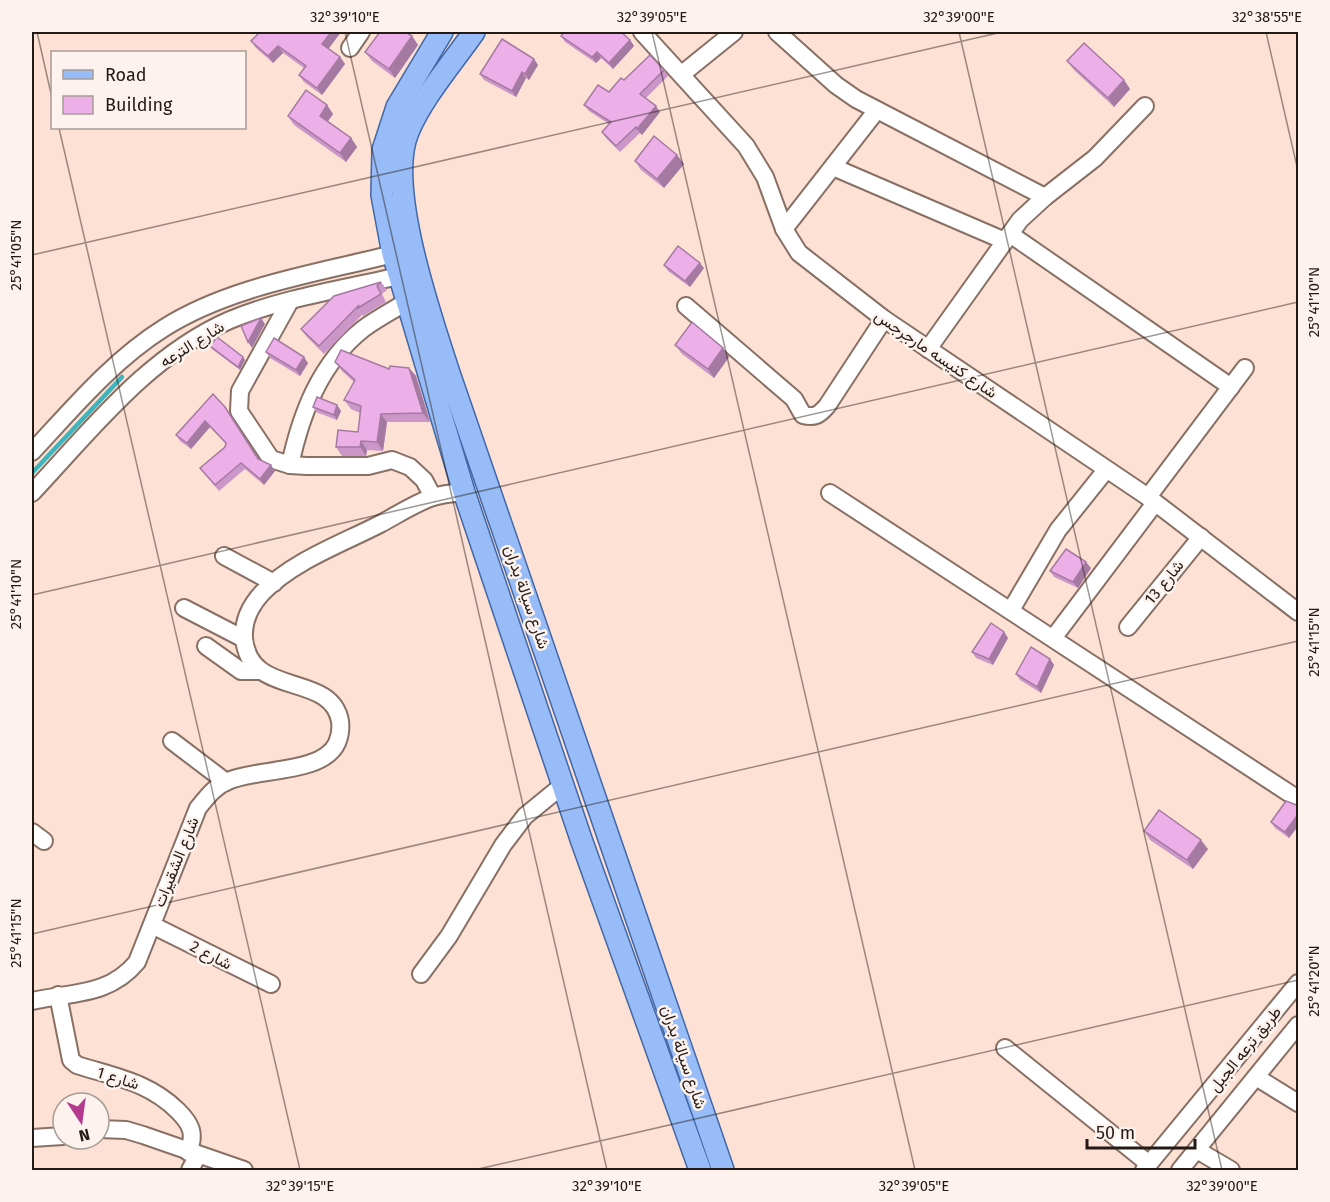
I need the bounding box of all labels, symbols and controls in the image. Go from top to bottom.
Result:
text: 32°39'10"E [310,8,380,26]
text: 32°39'05"E [617,8,687,26]
text: 32°39'00"E [923,8,995,26]
text: 32°38'55"E [1232,8,1302,26]
legend [51,51,246,129]
text: Road [105,64,147,86]
text: Building [105,94,173,116]
text: 25°41'05"N [7,219,25,291]
text: 25°41'10"N [1305,267,1323,337]
street label: شارع كنيسه مارجرجس [870,306,1001,404]
street label: شارع الترعه [156,317,229,373]
street label: شارع سيالة بدران [498,543,554,652]
street label: شارع 13 [1140,556,1189,609]
text: 25°41'10"N [7,559,25,629]
text: 25°41'15"N [1305,607,1323,677]
street label: شارع الشقيرات [149,814,205,911]
text: 25°41'15"N [7,898,25,968]
street label: شارع 2 [186,936,235,975]
text: 25°41'20"N [1305,945,1323,1017]
street label: طريق ترعه الجبل [1205,1002,1286,1096]
street label: شارع سيالة بدران [655,1003,711,1112]
street label: شارع 1 [94,1063,142,1095]
north arrow [51,1091,111,1151]
scale bar [1087,1112,1195,1150]
text: 50 m [1096,1122,1135,1144]
text: N [77,1125,92,1146]
text: 32°39'15"E [266,1177,334,1195]
text: 32°39'10"E [572,1177,642,1195]
text: 32°39'05"E [879,1177,949,1195]
text: 32°39'00"E [1186,1177,1258,1195]

